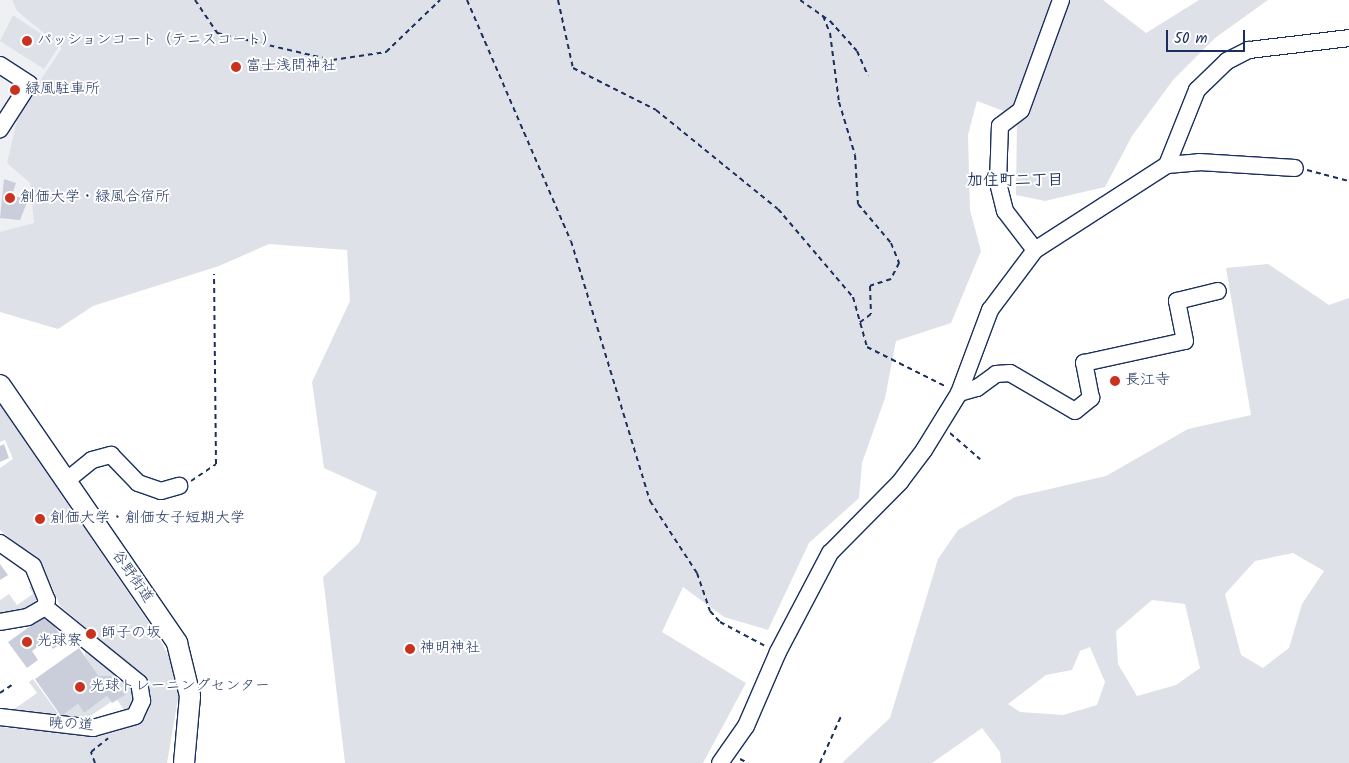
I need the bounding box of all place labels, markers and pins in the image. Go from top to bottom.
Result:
place label: パッションコート（テニスコート） [37,32,277,50]
marker: パッションコート（テニスコート） [21,35,33,47]
place label: 富士浅間神社 [246,58,336,76]
marker: 富士浅間神社 [230,61,242,73]
place label: 緑風駐車所 [25,81,100,99]
marker: 緑風駐車所 [9,84,21,96]
place label: 創価大学・緑風合宿所 [20,189,170,207]
marker: 創価大学・緑風合宿所 [4,192,16,204]
place label: 長江寺 [1125,372,1170,390]
marker: 長江寺 [1109,375,1121,387]
place label: 創価大学・創価女子短期大学 [50,510,245,528]
marker: 創価大学・創価女子短期大学 [34,513,46,525]
place label: 師子の坂 [101,625,161,643]
marker: 師子の坂 [85,628,97,640]
place label: 光球寮 [37,633,82,651]
marker: 光球寮 [21,636,33,648]
place label: 神明神社 [420,640,480,658]
marker: 神明神社 [404,643,416,655]
place label: 光球トレーニングセンター [90,678,271,696]
marker: 光球トレーニングセンター [74,681,86,693]

